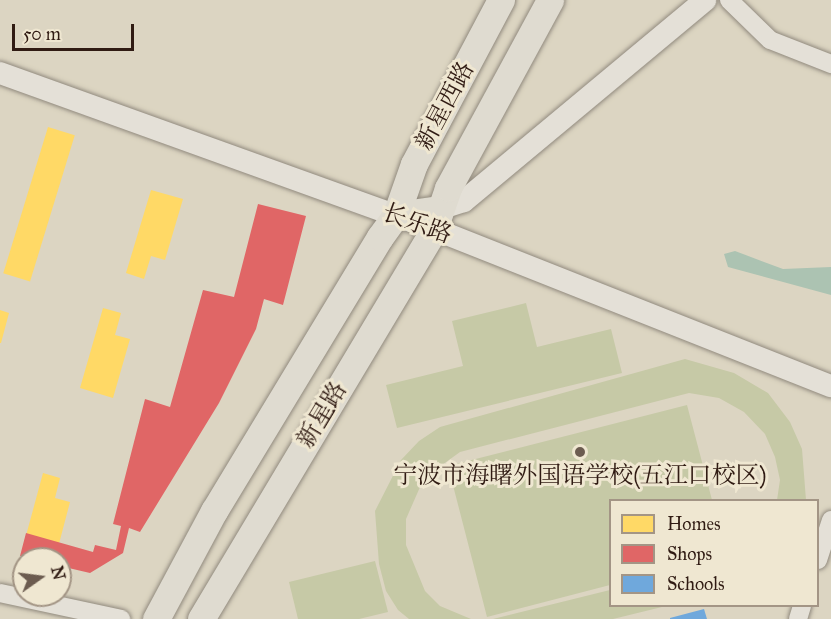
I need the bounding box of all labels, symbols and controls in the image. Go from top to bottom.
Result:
scale bar [15,12,136,50]
text: 50 m [23,23,61,45]
street label: 新星西路 [410,57,480,155]
street label: 长乐路 [378,198,456,250]
street label: 新星路 [291,377,353,453]
marker: 宁波市海曙外国语学校(五江口校区) [573,445,587,459]
place label: 宁波市海曙外国语学校(五江口校区) [393,462,767,490]
legend [609,499,819,607]
text: Homes [667,513,721,535]
text: Shops [667,543,712,565]
north arrow [12,547,72,607]
text: N [47,564,69,582]
text: Schools [667,573,725,595]

